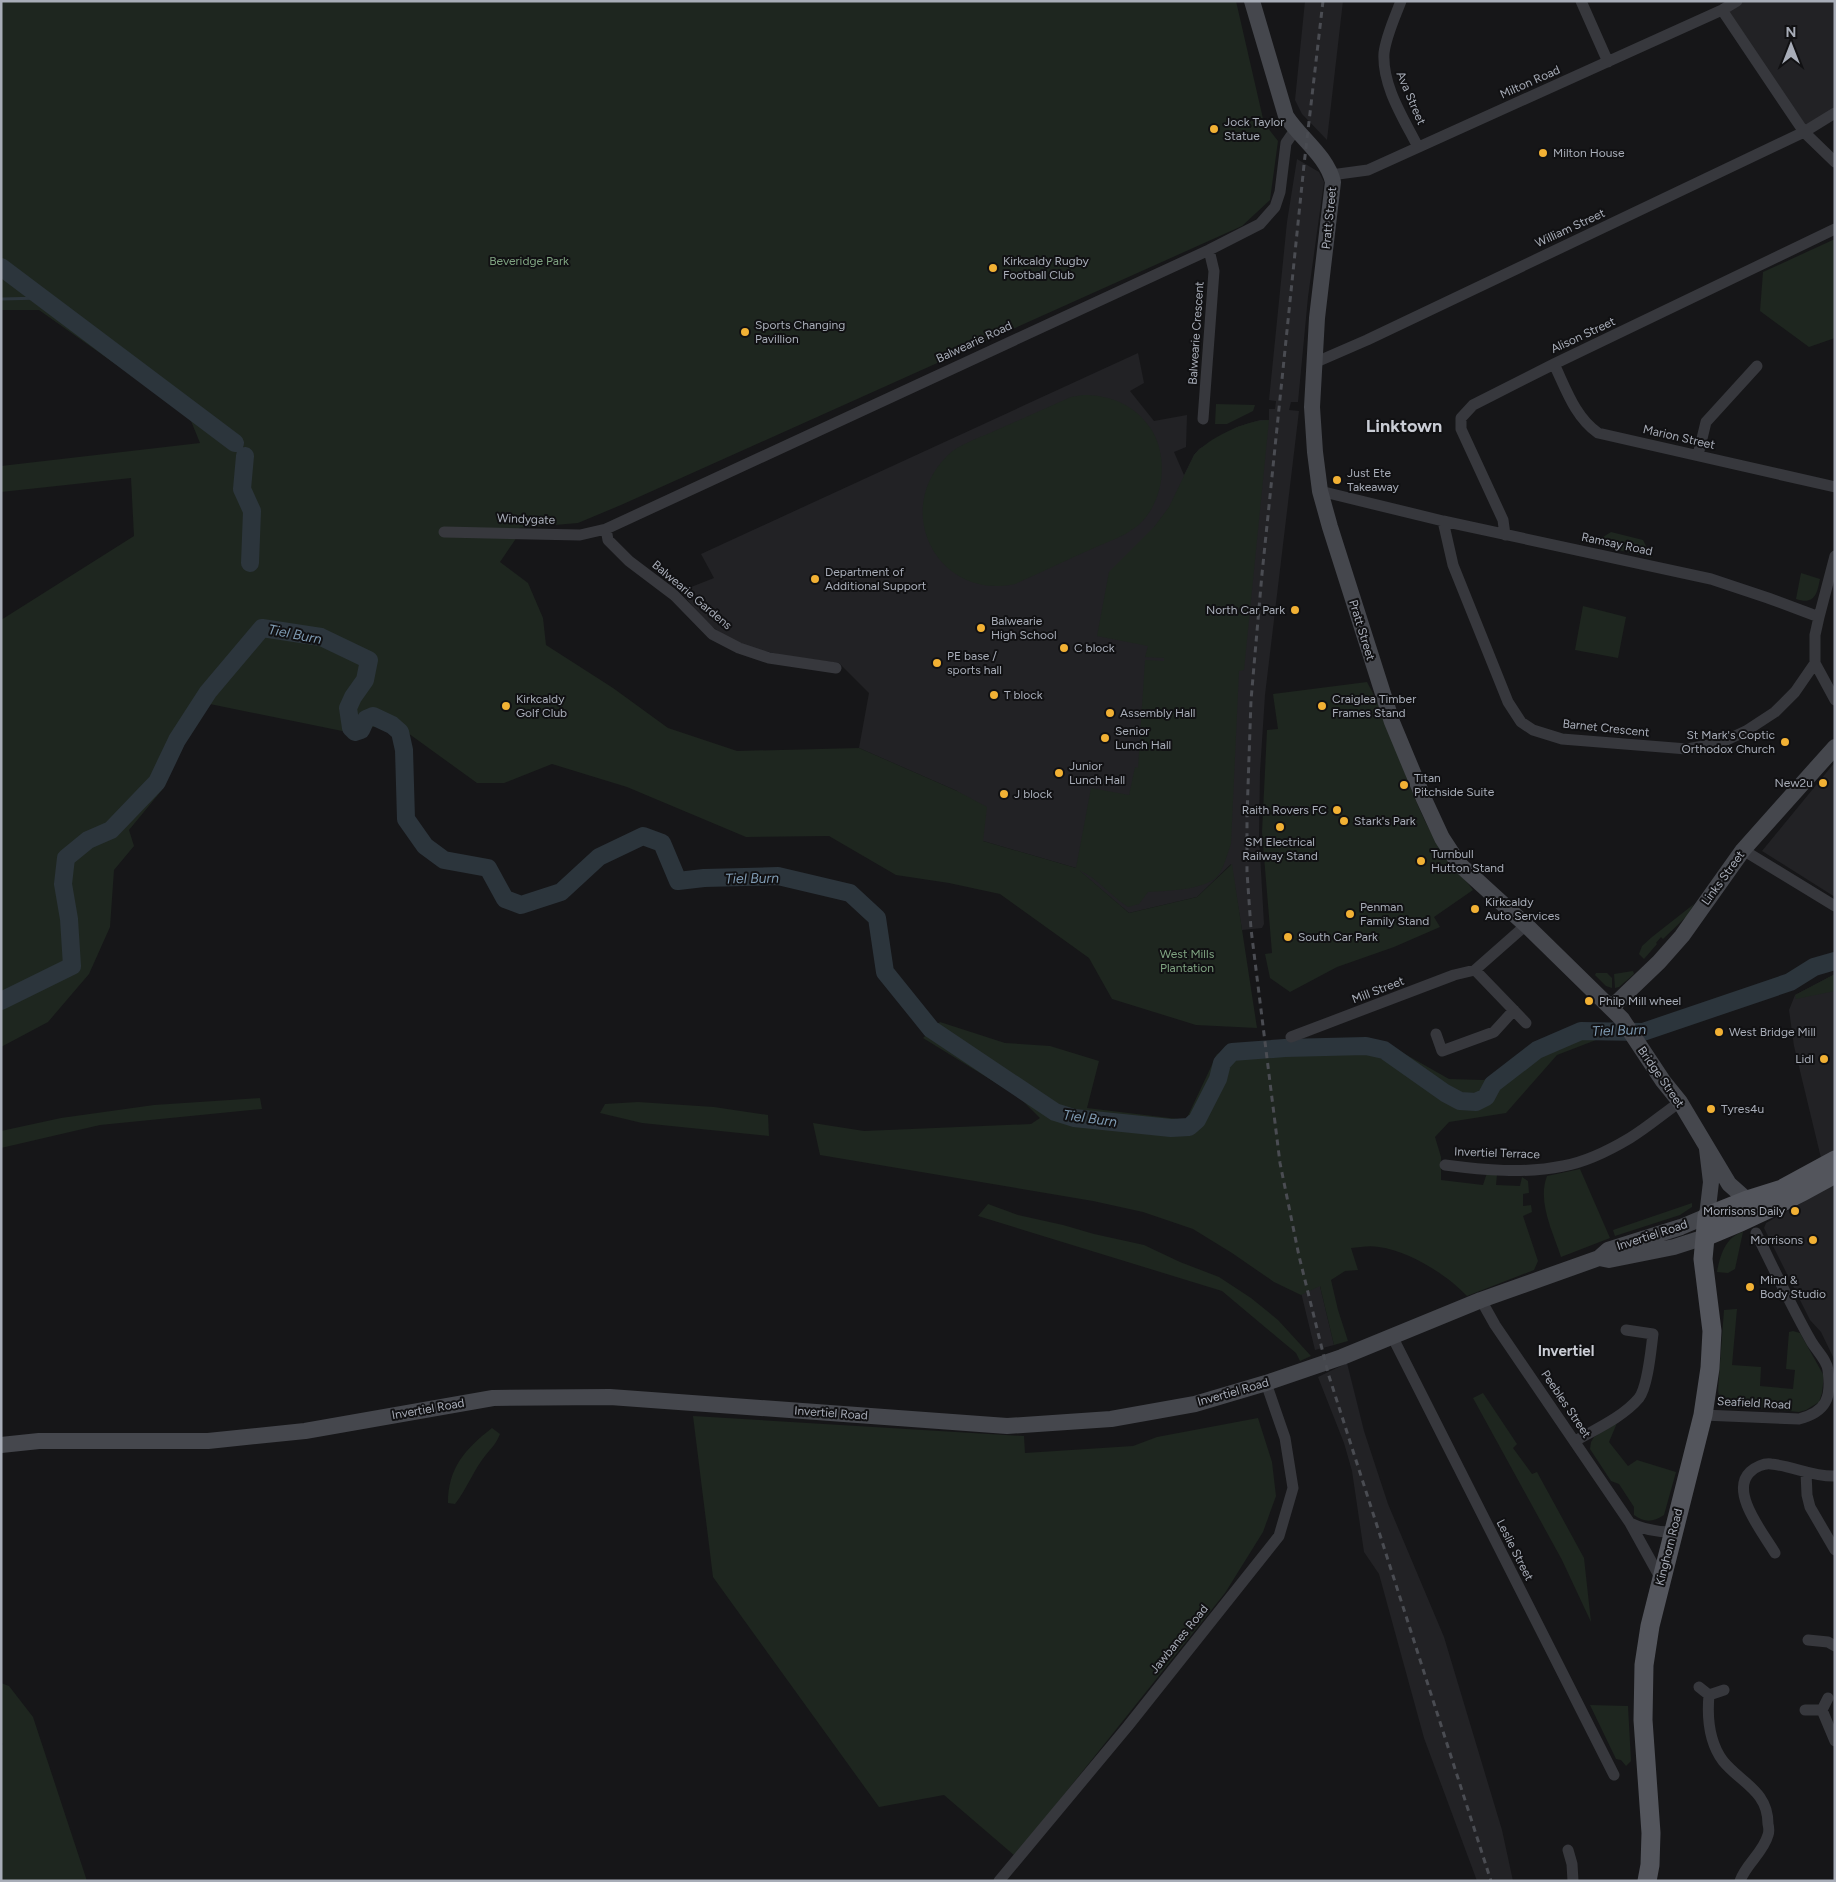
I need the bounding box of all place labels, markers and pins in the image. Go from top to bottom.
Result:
place label: Jock Taylor Statue [1224,115,1284,143]
marker: Jock Taylor Statue [1208,123,1220,135]
place label: Milton House [1553,146,1625,160]
marker: Milton House [1537,147,1549,159]
place label: Kirkcaldy Rugby Football Club [1003,254,1090,282]
marker: Kirkcaldy Rugby Football Club [987,262,999,274]
place label: Sports Changing Pavillion [755,318,845,346]
marker: Sports Changing Pavillion [739,326,751,338]
place label: Just Ete Takeaway [1347,466,1400,494]
marker: Just Ete Takeaway [1331,474,1343,486]
place label: Department of Additional Support [825,565,927,593]
marker: Department of Additional Support [809,573,821,585]
place label: North Car Park [1206,603,1285,617]
marker: North Car Park [1289,604,1301,616]
place label: Balwearie High School [991,614,1057,642]
marker: Balwearie High School [975,622,987,634]
place label: C block [1074,641,1115,655]
marker: C block [1058,642,1070,654]
place label: PE base / sports hall [947,649,1002,677]
marker: PE base / sports hall [931,657,943,669]
place label: T block [1004,688,1043,702]
marker: T block [988,689,1000,701]
place label: Kirkcaldy Golf Club [516,692,567,720]
place label: Craiglea Timber Frames Stand [1332,692,1416,720]
marker: Kirkcaldy Golf Club [500,700,512,712]
marker: Craiglea Timber Frames Stand [1316,700,1328,712]
place label: Assembly Hall [1120,706,1195,720]
marker: Assembly Hall [1104,707,1116,719]
place label: Senior Lunch Hall [1115,724,1171,752]
place label: St Mark's Coptic Orthodox Church [1682,728,1775,756]
marker: Senior Lunch Hall [1099,732,1111,744]
marker: St Mark's Coptic Orthodox Church [1779,736,1791,748]
place label: Junior Lunch Hall [1069,759,1125,787]
marker: Junior Lunch Hall [1053,767,1065,779]
place label: Titan Pitchside Suite [1414,771,1495,799]
place label: New2u [1775,776,1813,790]
marker: New2u [1817,777,1829,789]
marker: Titan Pitchside Suite [1398,779,1410,791]
place label: J block [1014,787,1052,801]
marker: J block [998,788,1010,800]
place label: Raith Rovers FC [1242,803,1327,817]
marker: Raith Rovers FC [1331,804,1343,816]
place label: Stark's Park [1354,814,1416,828]
marker: Stark's Park [1338,815,1350,827]
marker: SM Electrical Railway Stand [1274,821,1286,833]
place label: SM Electrical Railway Stand [1242,835,1318,863]
place label: Turnbull Hutton Stand [1431,847,1504,875]
marker: Turnbull Hutton Stand [1415,855,1427,867]
place label: Kirkcaldy Auto Services [1485,895,1560,923]
place label: Penman Family Stand [1360,900,1429,928]
marker: Kirkcaldy Auto Services [1469,903,1481,915]
marker: Penman Family Stand [1344,908,1356,920]
place label: South Car Park [1298,930,1378,944]
marker: South Car Park [1282,931,1294,943]
place label: Philp Mill wheel [1599,994,1681,1008]
marker: Philp Mill wheel [1583,995,1595,1007]
place label: West Bridge Mill [1729,1025,1816,1039]
marker: West Bridge Mill [1713,1026,1725,1038]
place label: Lidl [1795,1052,1814,1066]
marker: Lidl [1818,1053,1830,1065]
place label: Tyres4u [1721,1102,1764,1116]
marker: Tyres4u [1705,1103,1717,1115]
place label: Morrisons Daily [1703,1204,1786,1218]
marker: Morrisons Daily [1789,1205,1801,1217]
place label: Morrisons [1750,1233,1803,1247]
marker: Morrisons [1807,1234,1819,1246]
place label: Mind & Body Studio [1760,1273,1826,1301]
marker: Mind & Body Studio [1744,1281,1756,1293]

